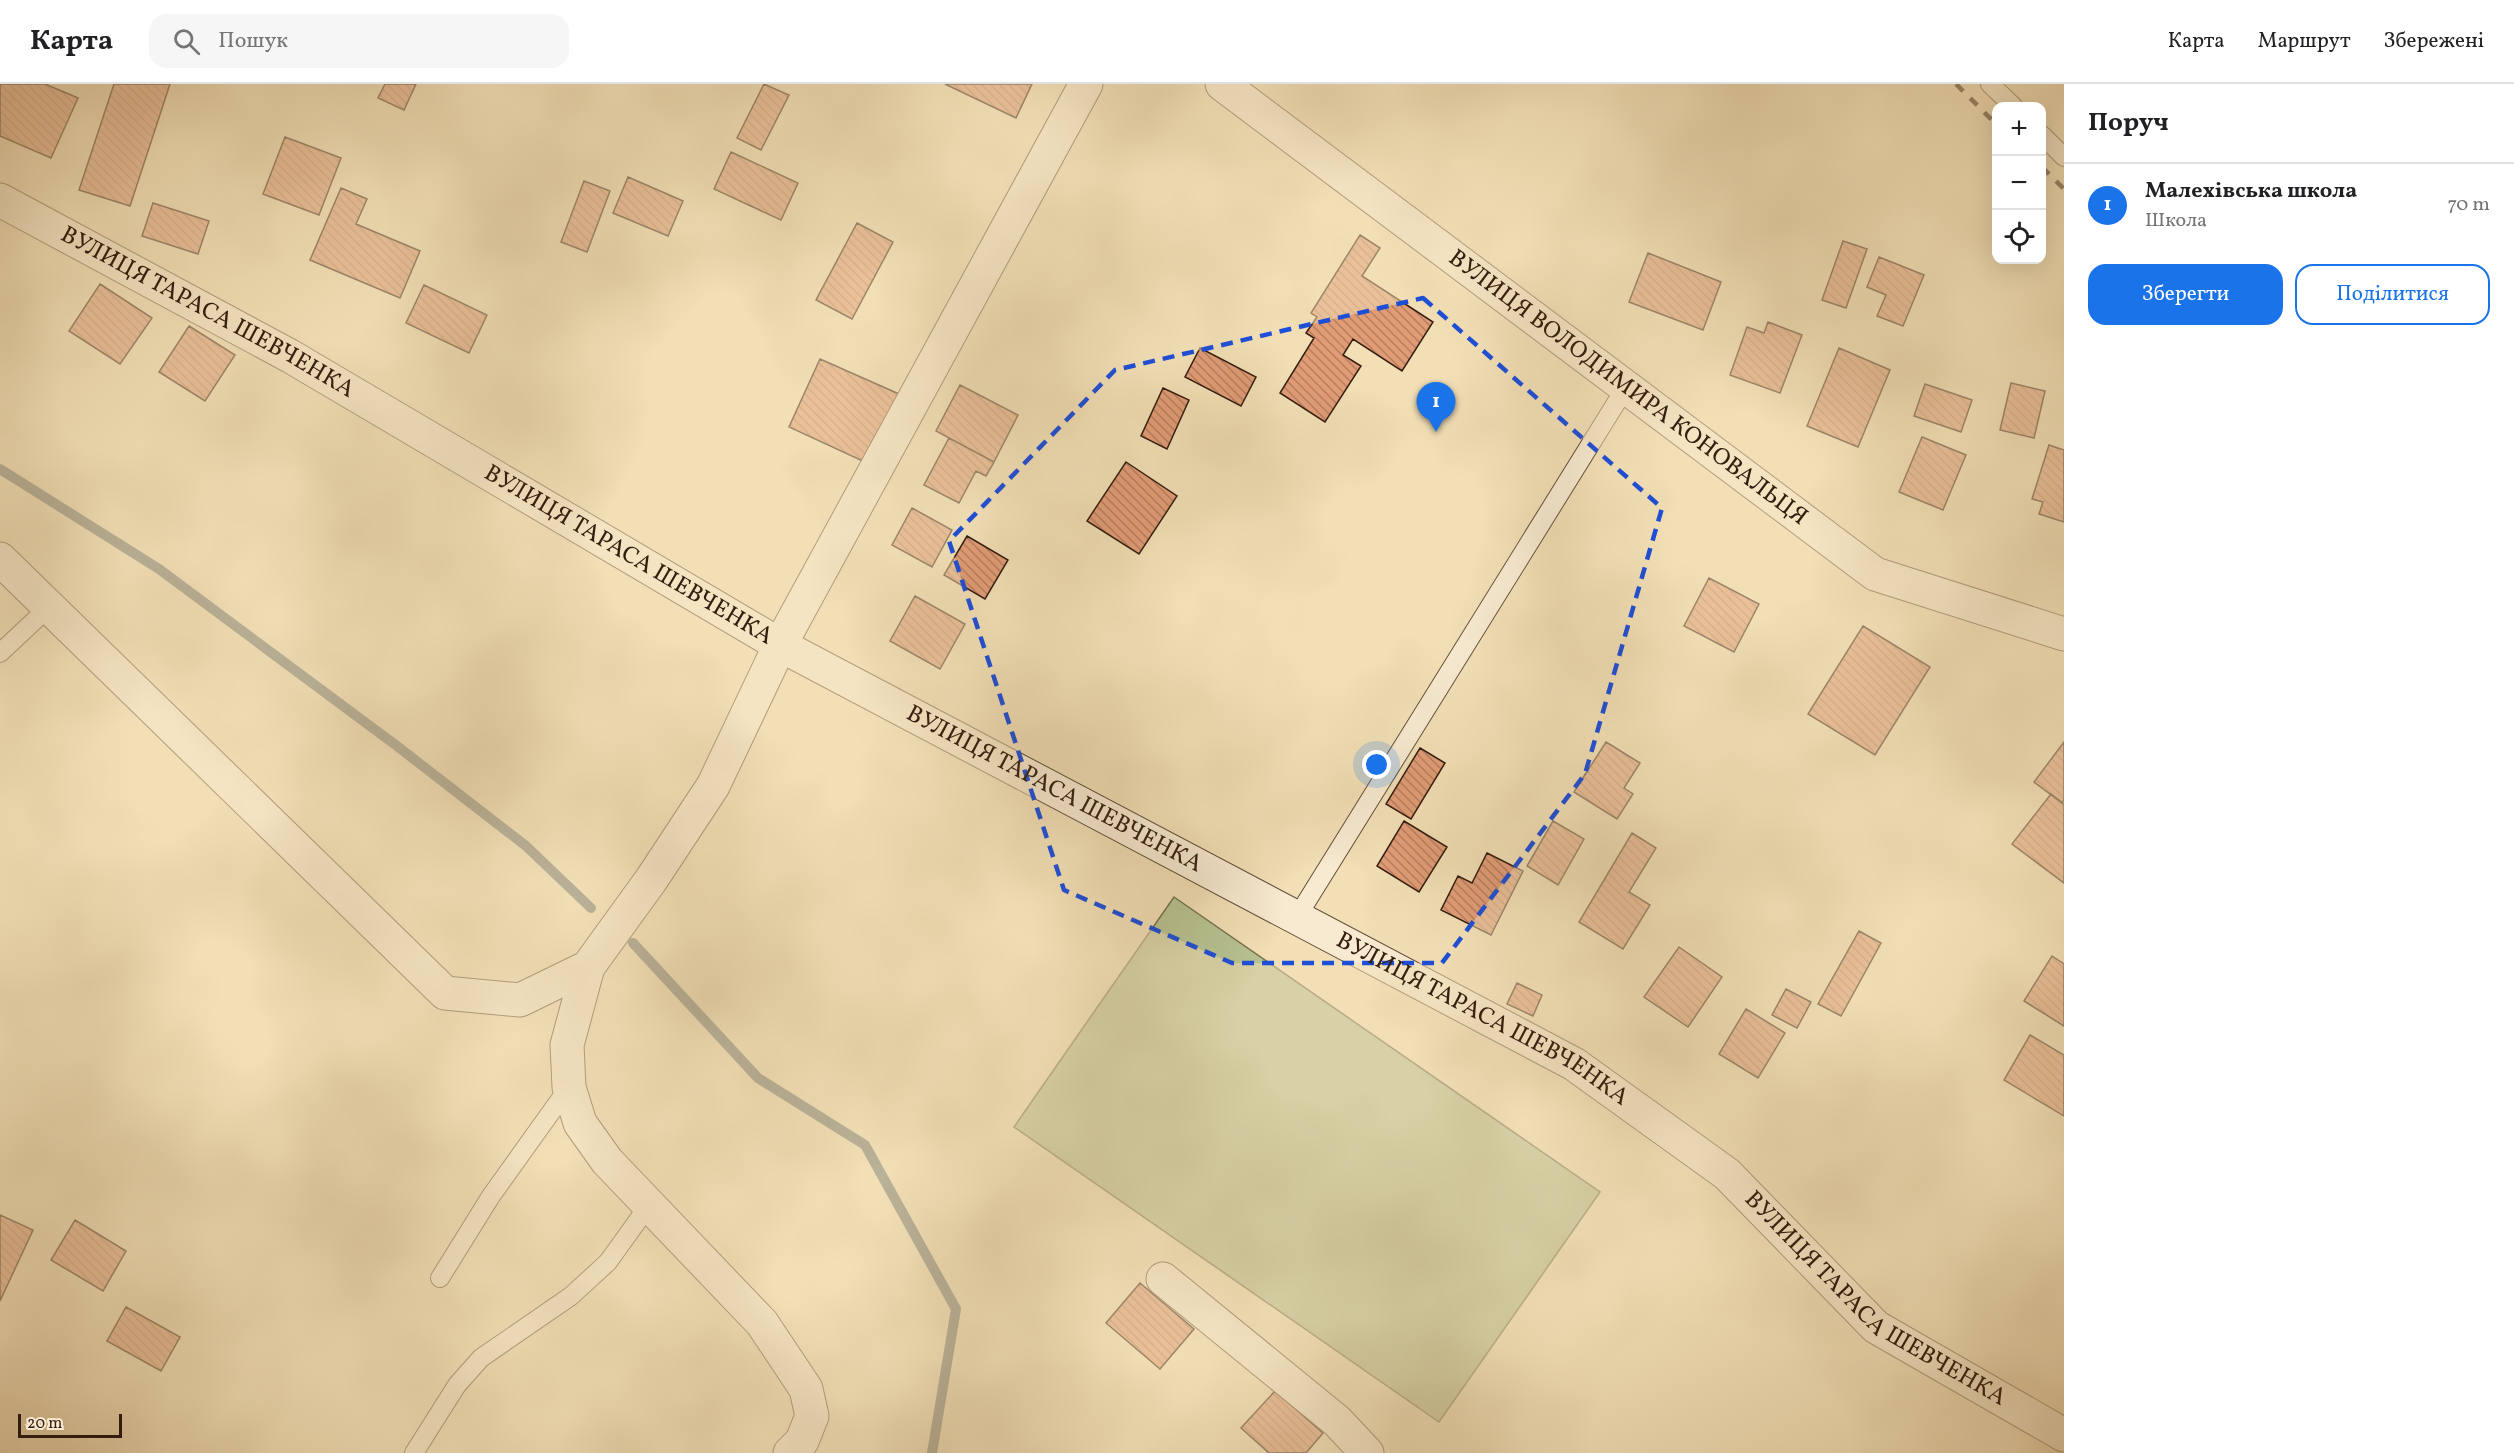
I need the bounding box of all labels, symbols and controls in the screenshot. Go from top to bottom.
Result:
search box [149,14,569,68]
text: Карта [30,22,113,61]
icon: search [170,25,203,58]
text: Пошук [218,26,288,57]
text: Карта [2168,27,2225,56]
text: Маршрут [2258,27,2351,56]
text: Збережені [2384,27,2484,56]
map controls [1992,102,2046,264]
button: + [1992,102,2046,156]
text: Поруч [2088,105,2169,141]
button: − [1992,156,2046,210]
text: Малехівська школа [2145,176,2357,207]
text: 1 [2103,191,2112,219]
text: 70 m [2447,191,2490,219]
text: Школа [2145,207,2207,235]
button: locate [1992,210,2046,264]
street label: ВУЛИЦЯ ТАРАСА ШЕВЧЕНКА [54,218,361,407]
street label: ВУЛИЦЯ ВОЛОДИМИРА КОНОВАЛЬЦЯ [1441,242,1814,534]
button: Зберегти [2088,264,2283,325]
button: Поділитися [2295,264,2490,325]
pin: 1 [1416,382,1456,432]
street label: ВУЛИЦЯ ТАРАСА ШЕВЧЕНКА [477,457,779,654]
street label: ВУЛИЦЯ ТАРАСА ШЕВЧЕНКА [900,697,1208,882]
your location [1362,750,1391,779]
street label: ВУЛИЦЯ ТАРАСА ШЕВЧЕНКА [1330,924,1635,1115]
street label: ВУЛИЦЯ ТАРАСА ШЕВЧЕНКА [1736,1184,2012,1415]
scale bar [18,1411,122,1438]
text: 20 m [27,1413,62,1435]

